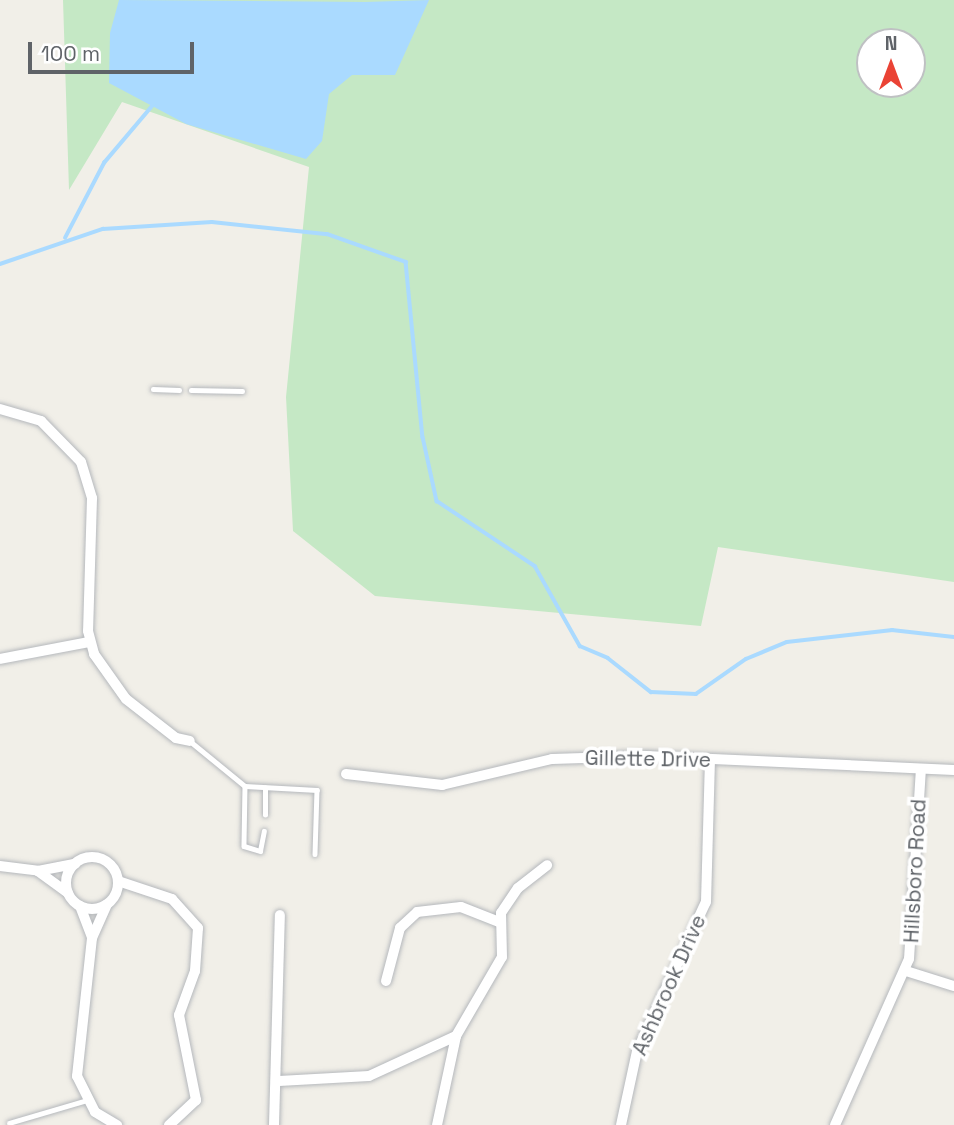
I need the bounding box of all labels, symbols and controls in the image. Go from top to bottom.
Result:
scale bar [32,28,198,72]
north arrow [856,28,926,98]
text: N [885,31,897,56]
text: 100 m [41,40,100,67]
street label: Gillette Drive [585,745,711,773]
street label: Hillsboro Road [899,798,931,944]
street label: Ashbrook Drive [627,911,711,1059]

